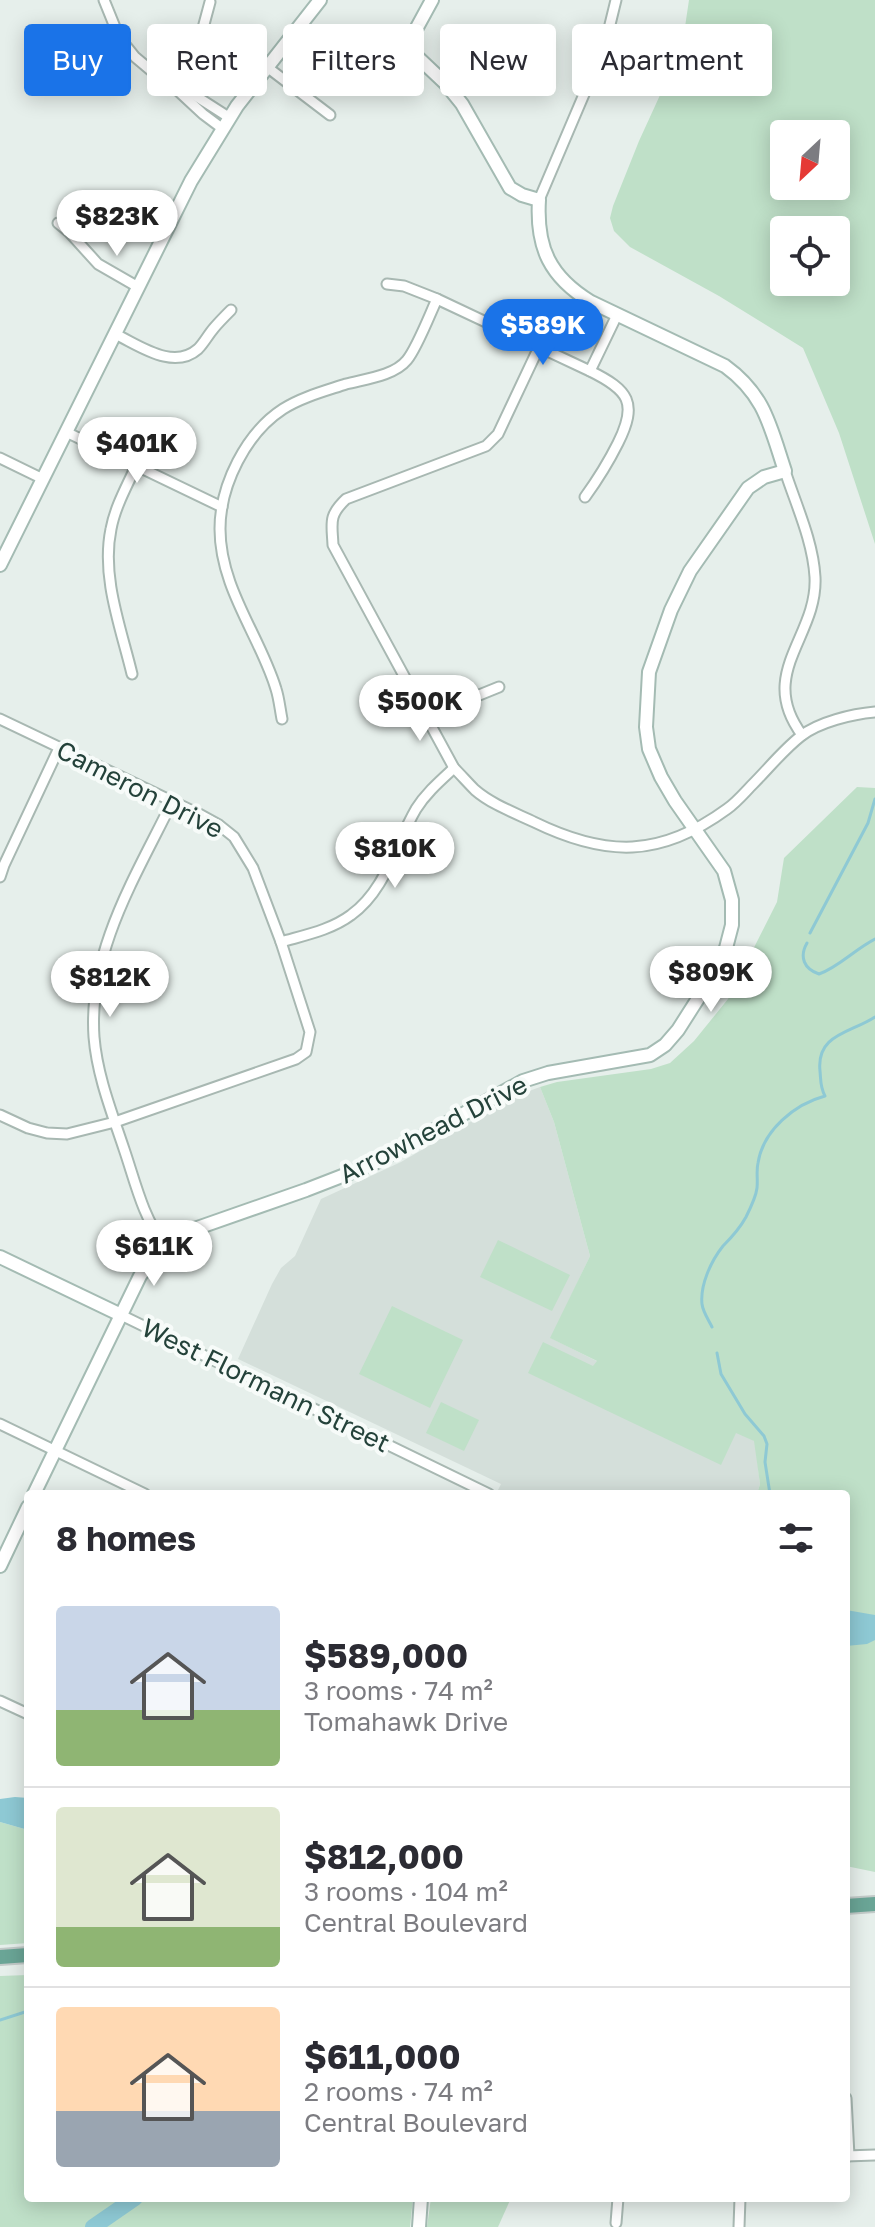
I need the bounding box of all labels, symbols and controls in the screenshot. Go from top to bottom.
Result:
chip: Buy [24,24,131,96]
chip: Rent [147,24,267,96]
chip: Filters [283,24,424,96]
chip: New [440,24,556,96]
chip: Apartment [572,24,772,96]
north arrow [770,120,850,200]
map controls [770,120,850,296]
pin: $823K [61,190,173,258]
text: $823K [75,200,159,231]
button: locate [770,216,850,296]
pin: $589K [487,299,599,367]
text: $589K [500,309,586,340]
pin: $401K [81,417,193,485]
text: $401K [96,427,178,458]
pin: $500K [364,675,476,743]
text: $500K [377,685,463,716]
street label: Cameron Drive [51,734,229,844]
pin: $810K [339,822,451,890]
text: $810K [353,832,437,863]
pin: $809K [655,946,767,1014]
pin: $812K [54,951,166,1019]
text: $809K [668,956,754,987]
text: $812K [69,961,151,992]
street label: Arrowhead Drive [334,1068,532,1190]
pin: $611K [98,1220,210,1288]
text: $611K [114,1230,194,1261]
street label: West Flormann Street [137,1311,395,1459]
icon: filters [774,1516,818,1560]
text: 8 homes [56,1518,196,1558]
text: $589,000 [304,1635,468,1675]
icon: home [120,1638,216,1734]
text: 3 rooms · 74 m² [304,1675,493,1706]
text: Tomahawk Drive [304,1706,508,1737]
text: $812,000 [304,1836,464,1876]
icon: home [120,1839,216,1935]
text: 3 rooms · 104 m² [304,1876,508,1907]
text: Central Boulevard [304,1907,528,1938]
text: $611,000 [304,2036,461,2076]
icon: home [120,2039,216,2135]
text: 2 rooms · 74 m² [304,2076,493,2107]
text: Central Boulevard [304,2107,528,2138]

